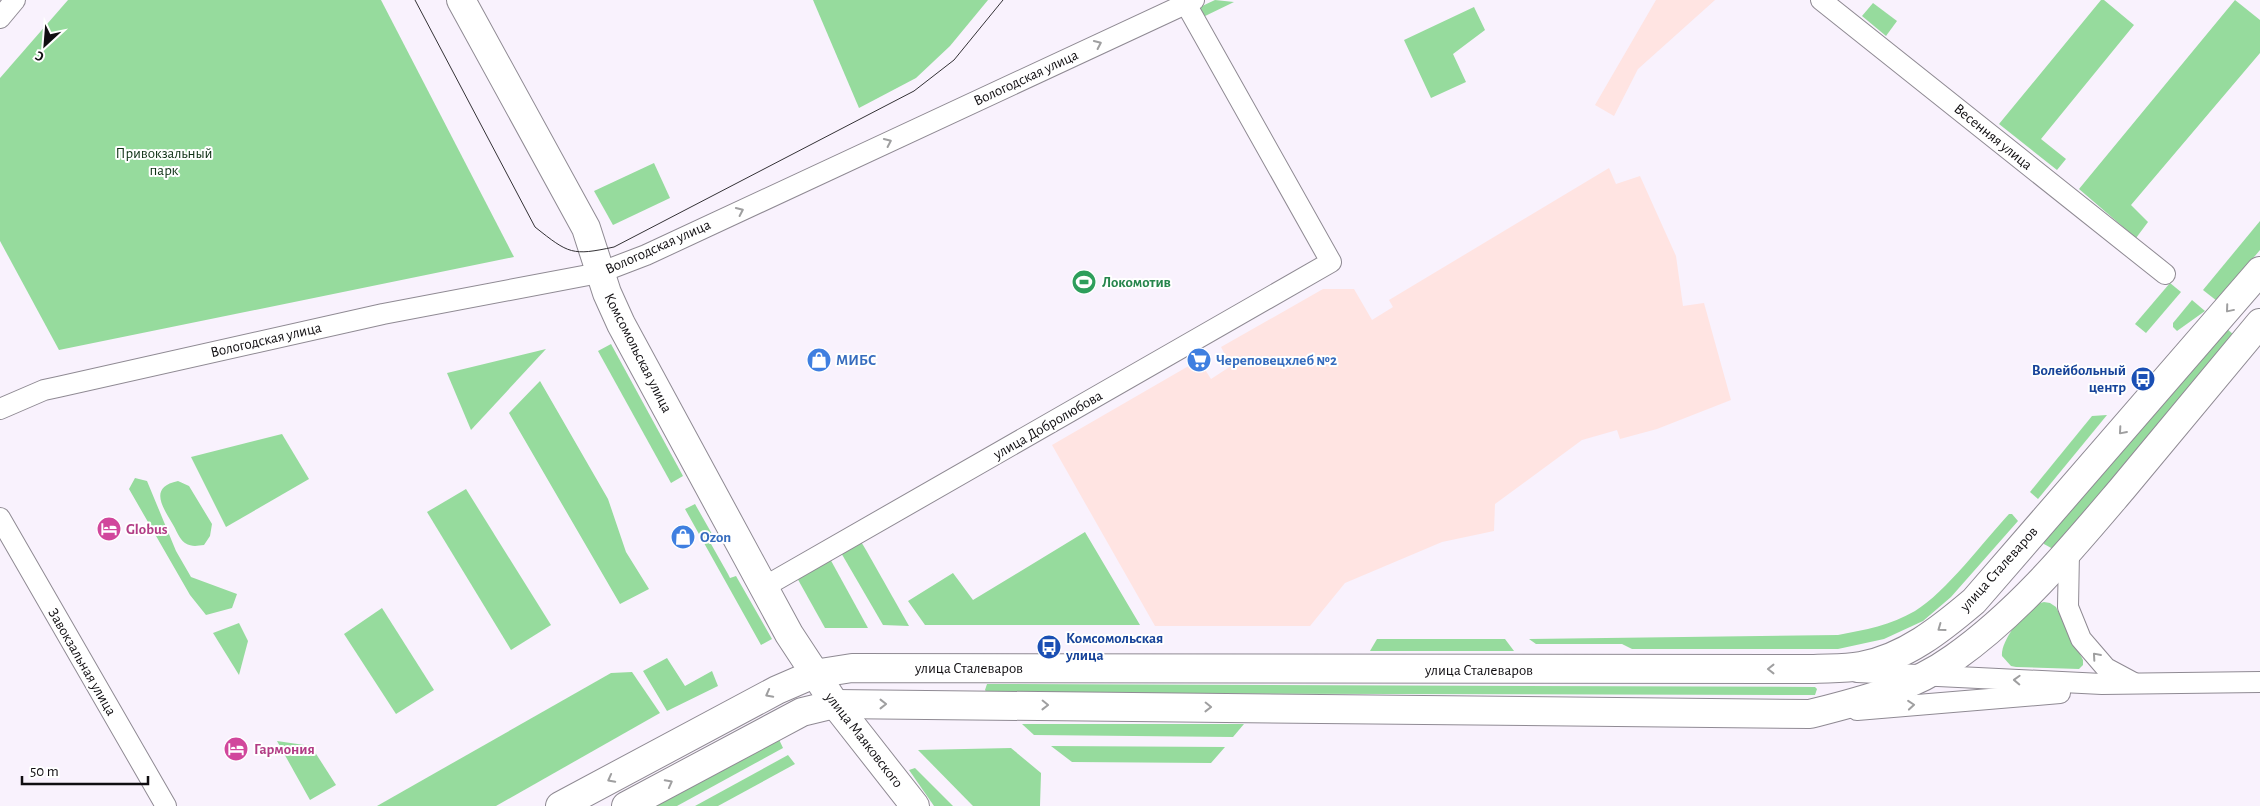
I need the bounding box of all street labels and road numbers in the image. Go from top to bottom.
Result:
street label: Вологодская улица [971,47,1081,109]
street label: Весенняя улица [1951,101,2035,173]
street label: Вологодская улица [603,217,713,277]
street label: Комсомольская улица [601,291,675,415]
street label: Вологодская улица [209,320,323,360]
street label: улица Добролюбова [990,388,1105,463]
street label: улица Сталеваров [1957,524,2041,615]
street label: Завокзальная улица [45,606,119,718]
street label: улица Сталеваров [914,661,1023,676]
street label: улица Сталеваров [1424,663,1533,678]
street label: улица Маяковского [822,689,906,790]

